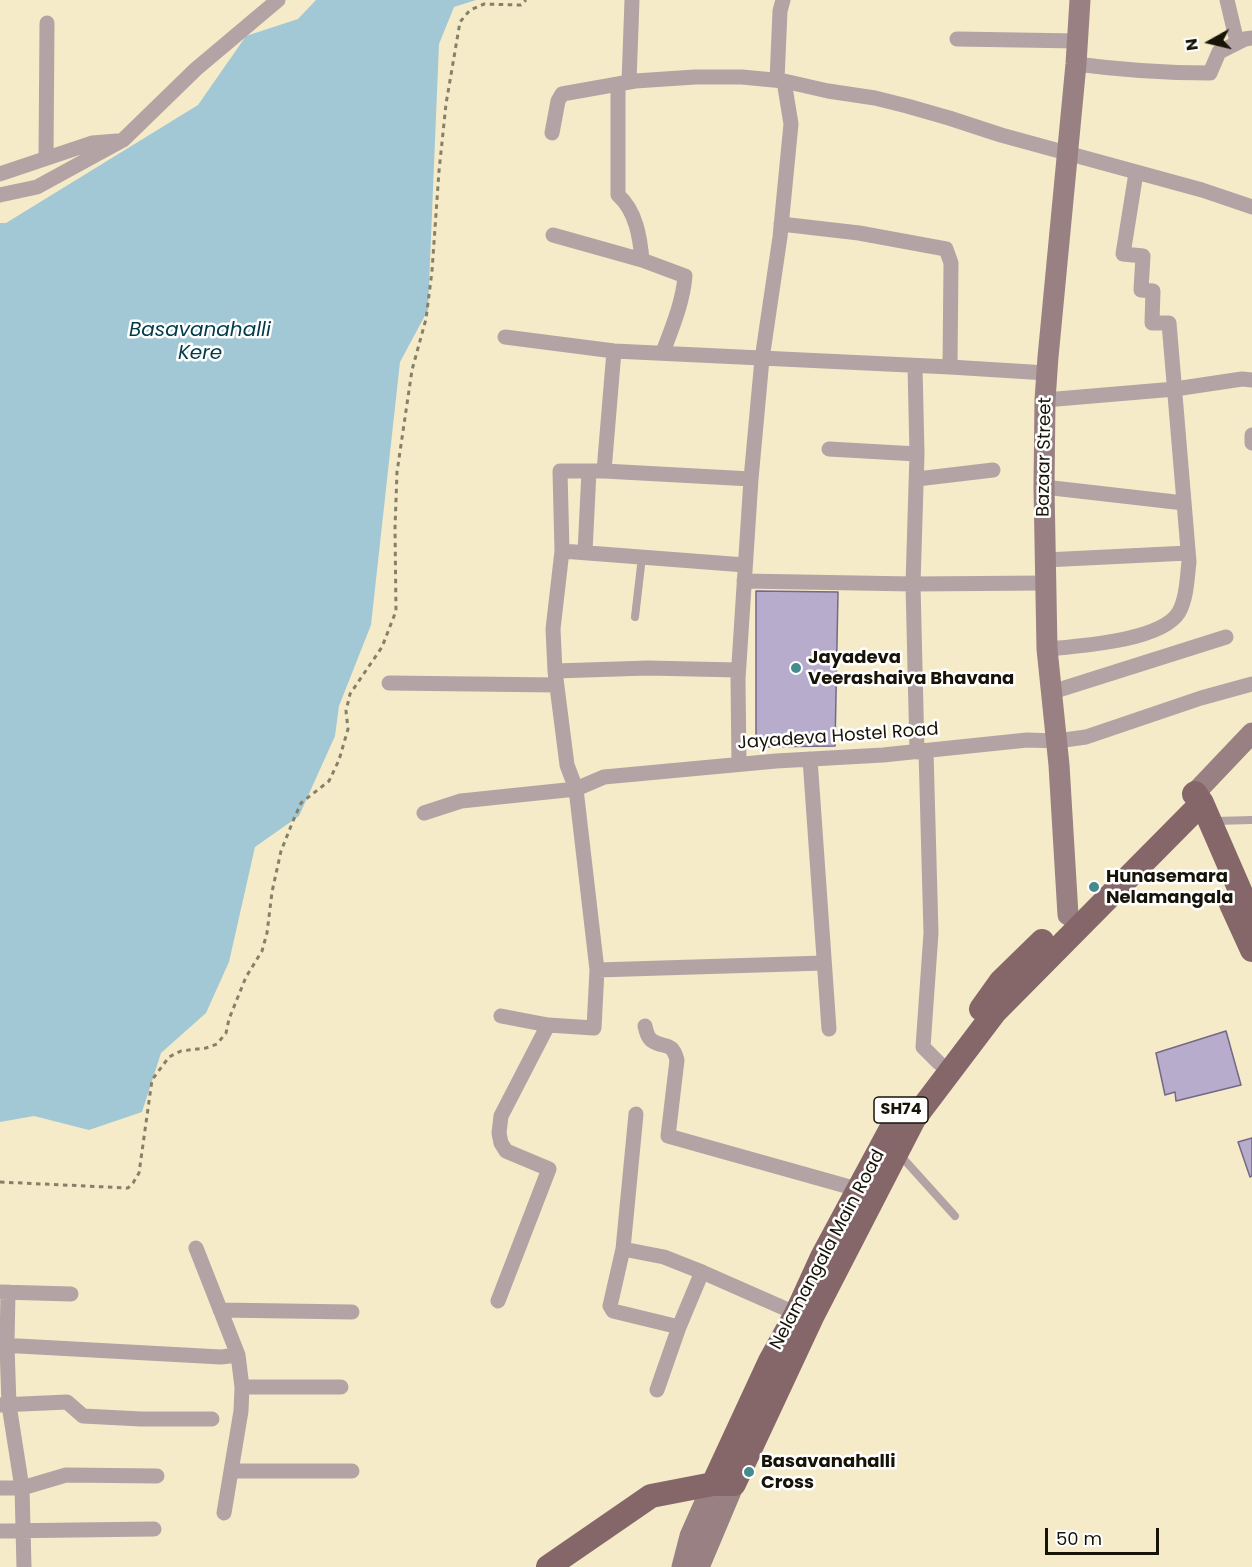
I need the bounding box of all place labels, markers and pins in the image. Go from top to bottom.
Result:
place label: Jayadeva Veerashaiva Bhavana [808,647,1014,690]
marker: Jayadeva Veerashaiva Bhavana [789,661,803,675]
place label: Hunasemara Nelamangala [1106,866,1234,908]
marker: Hunasemara Nelamangala [1087,880,1101,894]
place label: Basavanahalli Cross [761,1451,895,1494]
marker: Basavanahalli Cross [742,1465,756,1479]

